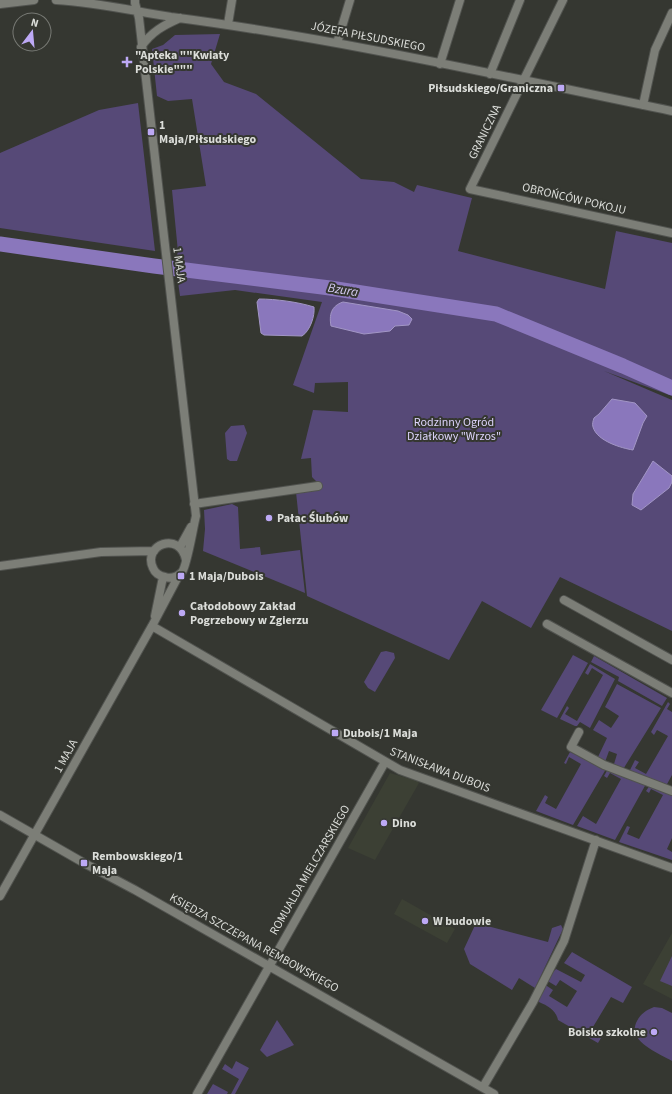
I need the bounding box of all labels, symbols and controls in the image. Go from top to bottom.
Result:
north arrow [12,12,52,52]
text: N [29,15,40,31]
street label: JÓZEFA PIŁSUDSKIEGO [309,18,427,56]
place label: "Apteka ""Kwiaty Polskie""" [135,47,230,78]
marker: "Apteka ""Kwiaty Polskie""" [122,57,132,67]
place label: Piłsudskiego/Graniczna [428,80,553,97]
marker: Piłsudskiego/Graniczna [556,83,566,93]
street label: GRANICZNA [464,101,506,162]
place label: 1 Maja/Piłsudskiego [159,117,256,148]
marker: 1 Maja/Piłsudskiego [146,127,156,137]
street label: OBROŃCÓW POKOJU [520,179,628,219]
street label: 1 MAJA [168,246,190,284]
water label: Bzura [327,279,360,301]
park label: Rodzinny Ogród Działkowy "Wrzos" [407,414,501,445]
place label: Pałac Ślubów [277,510,349,527]
marker: Pałac Ślubów [264,513,274,523]
place label: 1 Maja/Dubois [189,568,264,585]
marker: 1 Maja/Dubois [176,571,186,581]
place label: Całodobowy Zakład Pogrzebowy w Zgierzu [190,598,309,629]
marker: Całodobowy Zakład Pogrzebowy w Zgierzu [177,608,187,618]
place label: Dubois/1 Maja [343,725,418,742]
marker: Dubois/1 Maja [330,728,340,738]
street label: 1 MAJA [50,736,82,776]
street label: STANISŁAWA DUBOIS [387,743,493,797]
street label: ROMUALDA MIELCZARSKIEGO [266,802,354,938]
place label: Dino [392,815,417,832]
marker: Dino [379,818,389,828]
place label: Rembowskiego/1 Maja [92,848,183,879]
marker: Rembowskiego/1 Maja [79,858,89,868]
street label: KSIĘDZA SZCZEPANA REMBOWSKIEGO [166,889,342,997]
place label: W budowie [433,913,491,930]
marker: W budowie [420,916,430,926]
place label: Boisko szkolne [568,1024,646,1041]
marker: Boisko szkolne [649,1027,659,1037]

